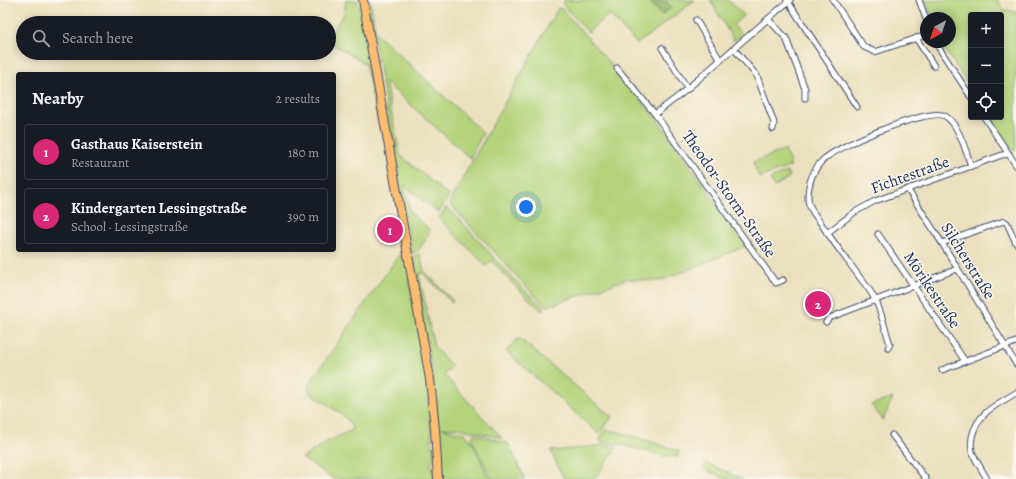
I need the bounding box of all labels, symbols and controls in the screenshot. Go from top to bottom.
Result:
north arrow [920,12,956,48]
map controls [968,12,1004,120]
button: + [968,12,1004,48]
search box [16,16,336,60]
icon: search [30,27,52,49]
text: Search here [62,28,133,48]
button: − [968,48,1004,84]
button: locate [968,84,1004,120]
text: Nearby [32,87,83,110]
text: 2 results [276,90,320,107]
street label: Theodor-Storm-Straße [677,126,781,262]
text: Gasthaus Kaiserstein [71,134,203,154]
text: 1 [44,144,48,161]
text: 180 m [288,144,319,161]
street label: Fichtestraße [868,151,952,199]
text: Restaurant [71,154,129,171]
your location [516,197,536,217]
text: Kindergarten Lessingstraße [71,198,247,218]
text: 2 [43,208,49,225]
text: 390 m [287,208,319,225]
pin: 1 [377,215,403,245]
text: School · Lessingstraße [71,218,188,235]
street label: Silcherstraße [936,218,1000,304]
street label: Mörikestraße [898,247,966,333]
pin: 2 [805,289,831,319]

